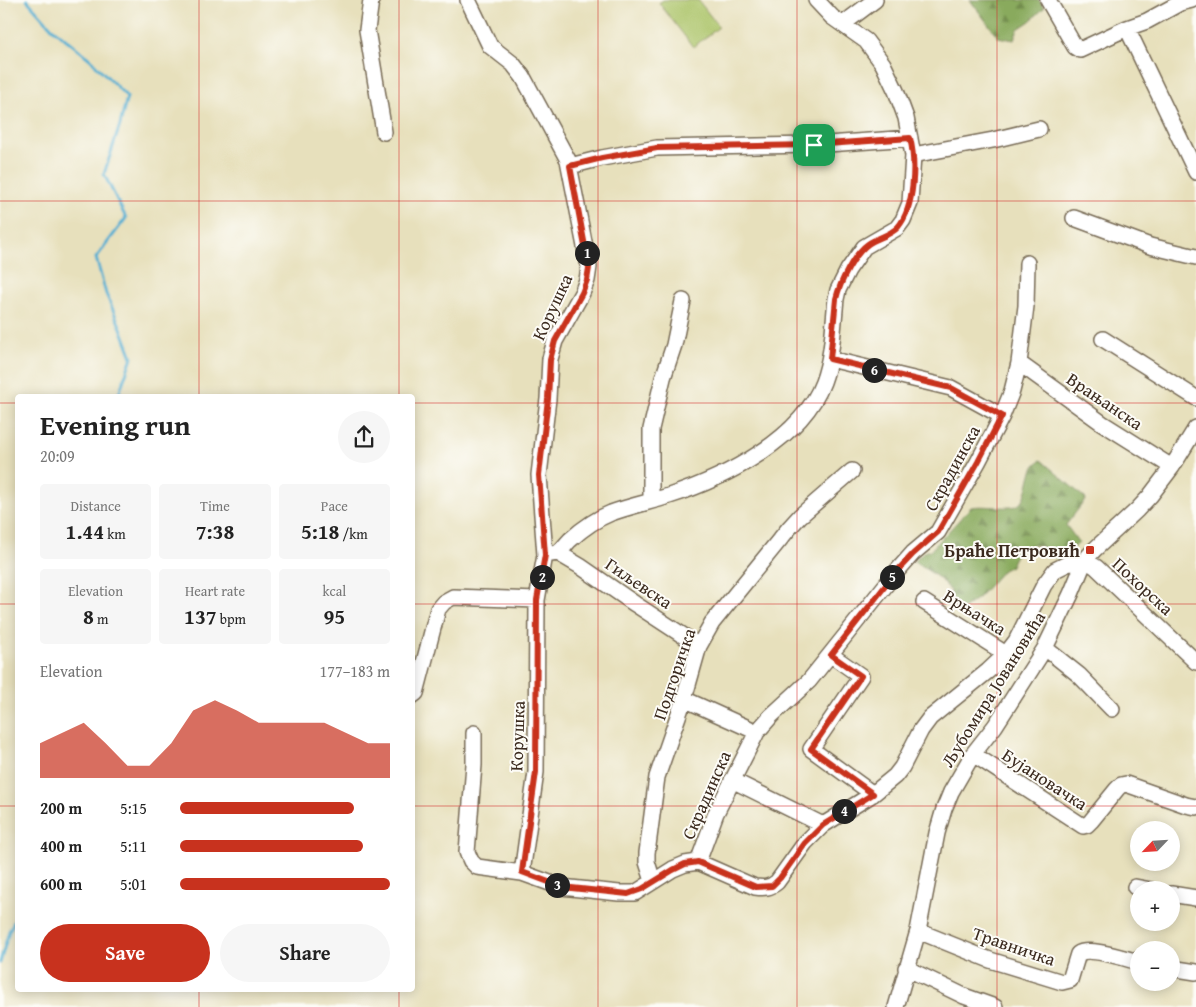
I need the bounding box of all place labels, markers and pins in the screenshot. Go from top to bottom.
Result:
pin [793,124,835,166]
pin: 1 [574,240,600,266]
pin: 6 [862,358,886,382]
place label: Браће Петровић [944,537,1080,564]
marker: Браће Петровић [1084,544,1096,556]
pin: 2 [530,564,554,590]
pin: 5 [880,564,904,590]
pin: 4 [832,798,856,824]
pin: 3 [544,872,570,898]

